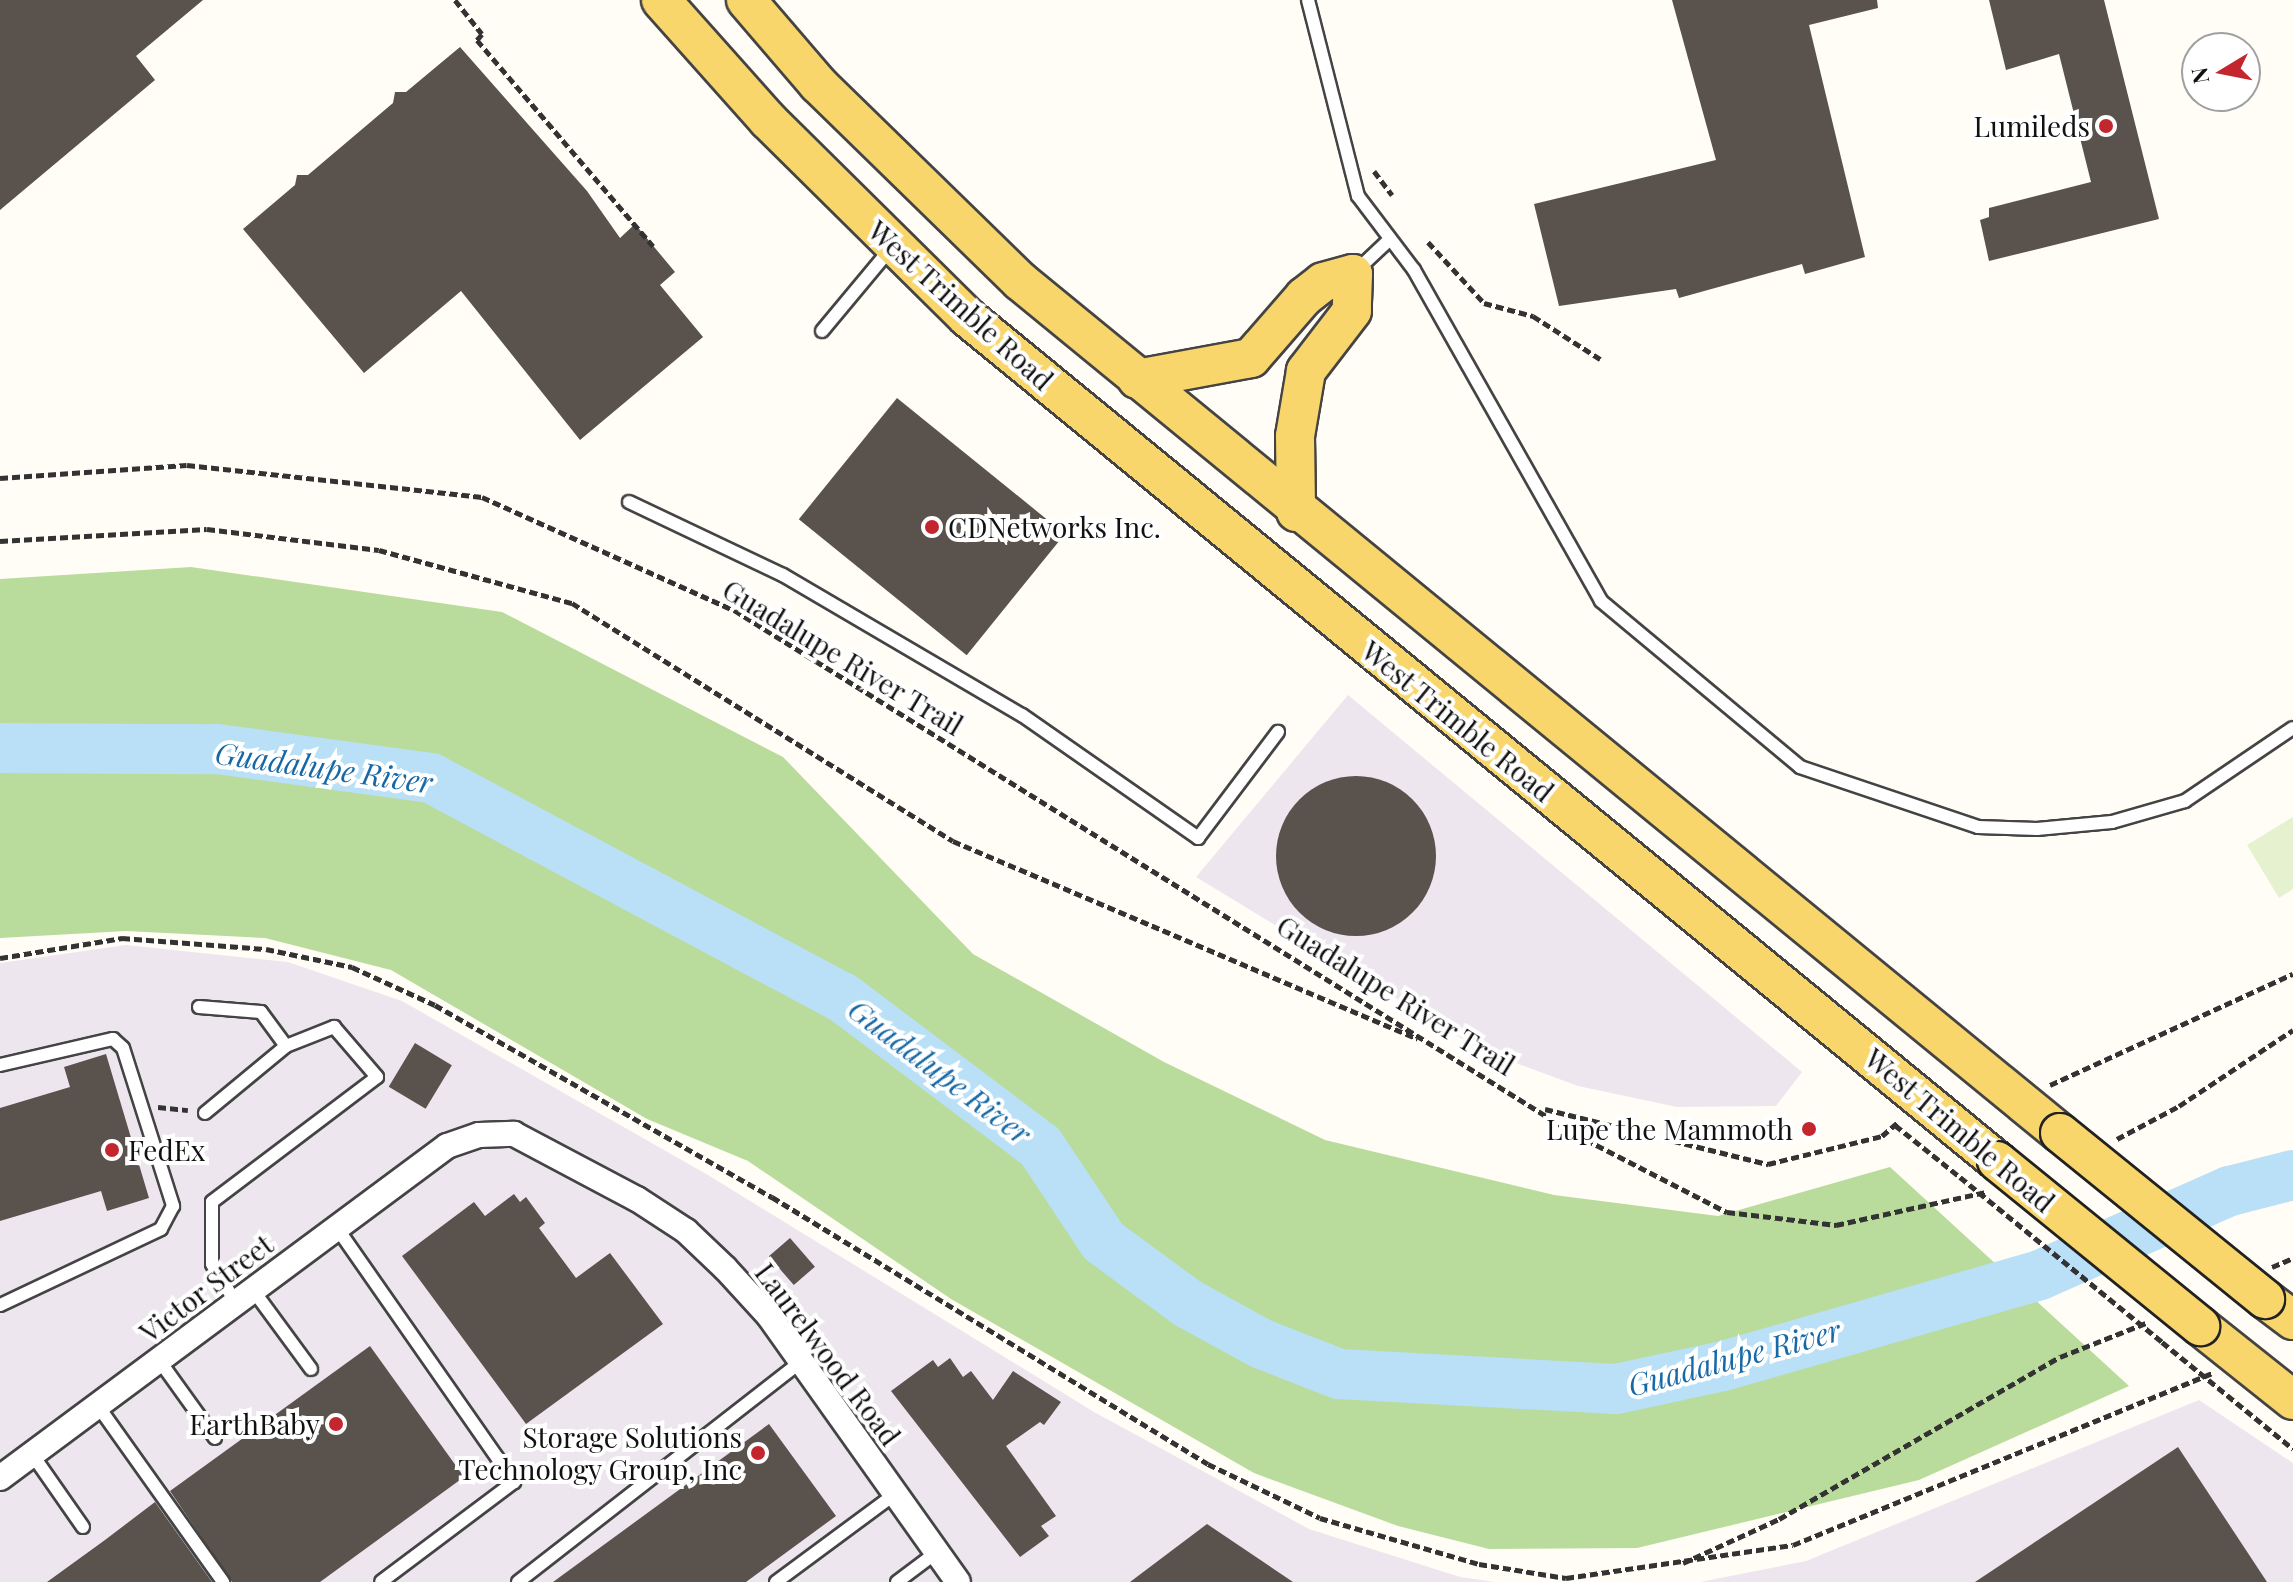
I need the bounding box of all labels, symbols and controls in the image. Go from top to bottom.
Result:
north arrow [2181,32,2261,112]
text: N [2183,65,2215,86]
place label: Lumileds [1974,109,2090,143]
marker: Lumileds [2097,117,2115,135]
street label: West Trimble Road [861,213,1061,397]
place label: CDNetworks Inc. [948,510,1161,544]
marker: CDNetworks Inc. [923,518,941,536]
street label: Guadalupe River Trail [716,572,970,742]
street label: West Trimble Road [1355,633,1561,809]
water label: Guadalupe River [213,734,435,800]
street label: Guadalupe River Trail [1270,908,1522,1082]
water label: Guadalupe River [842,991,1038,1151]
street label: West Trimble Road [1858,1041,2062,1219]
place label: Lupe the Mammoth [1546,1112,1793,1146]
marker: Lupe the Mammoth [1800,1120,1818,1138]
place label: FedEx [128,1133,205,1167]
marker: FedEx [103,1141,121,1159]
street label: Victor Street [133,1227,279,1349]
street label: Laurelwood Road [748,1256,908,1452]
water label: Guadalupe River [1624,1311,1844,1403]
place label: EarthBaby [189,1407,320,1441]
marker: EarthBaby [327,1415,345,1433]
place label: Storage Solutions Technology Group, Inc [458,1420,742,1486]
marker: Storage Solutions Technology Group, Inc [749,1444,767,1462]

